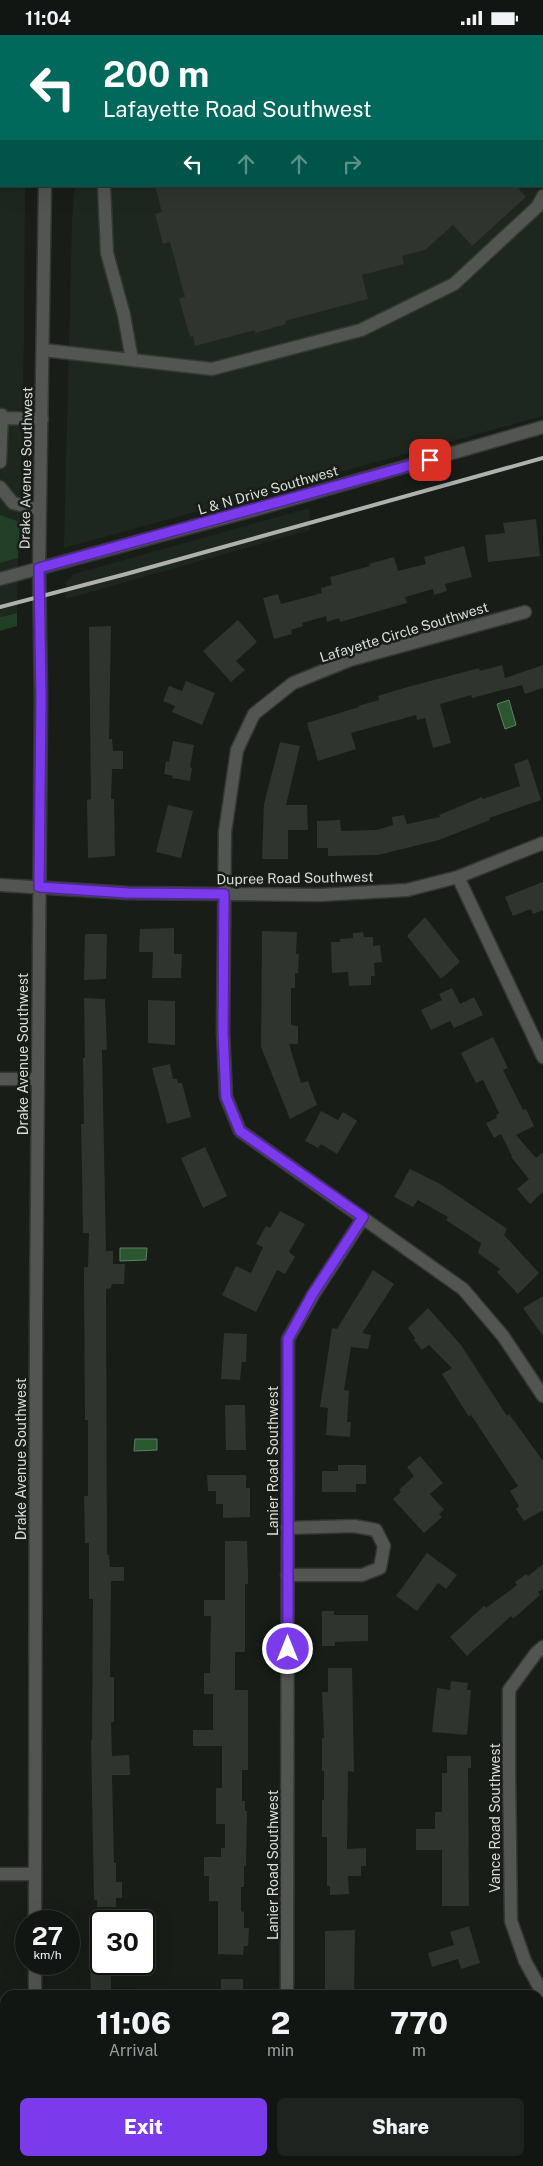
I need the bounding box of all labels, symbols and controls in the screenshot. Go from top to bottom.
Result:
text: 11:04 [25,7,71,29]
text: 200 m [103,54,209,95]
icon: left [20,55,85,120]
text: Lafayette Road Southwest [103,96,372,122]
icon: left [179,150,207,178]
icon: ahead [232,150,260,178]
icon: ahead [285,150,313,178]
icon: right [338,150,366,178]
street label: Drake Avenue Southwest [17,387,35,549]
pin [409,439,451,481]
icon: arrive [416,446,444,474]
street label: L & N Drive Southwest [196,462,340,518]
street label: Lafayette Circle Southwest [318,599,490,665]
street label: Dupree Road Southwest [216,869,374,887]
street label: Drake Avenue Southwest [15,973,31,1135]
street label: Drake Avenue Southwest [13,1378,29,1540]
street label: Lanier Road Southwest [265,1386,281,1536]
position arrow [261,1622,313,1674]
street label: Vance Road Southwest [487,1743,503,1893]
street label: Lanier Road Southwest [265,1790,281,1940]
speed limit sign: 30 [90,1910,155,1975]
text: 27 [32,1921,63,1951]
text: km/h [33,1948,62,1962]
text: 11:06 [96,2005,171,2041]
text: 2 [271,2005,290,2041]
text: 770 [390,2005,448,2041]
text: Arrival [109,2041,158,2060]
text: min [267,2041,294,2060]
text: m [412,2041,426,2060]
button: Exit [20,2098,267,2156]
button: Share [277,2098,524,2156]

